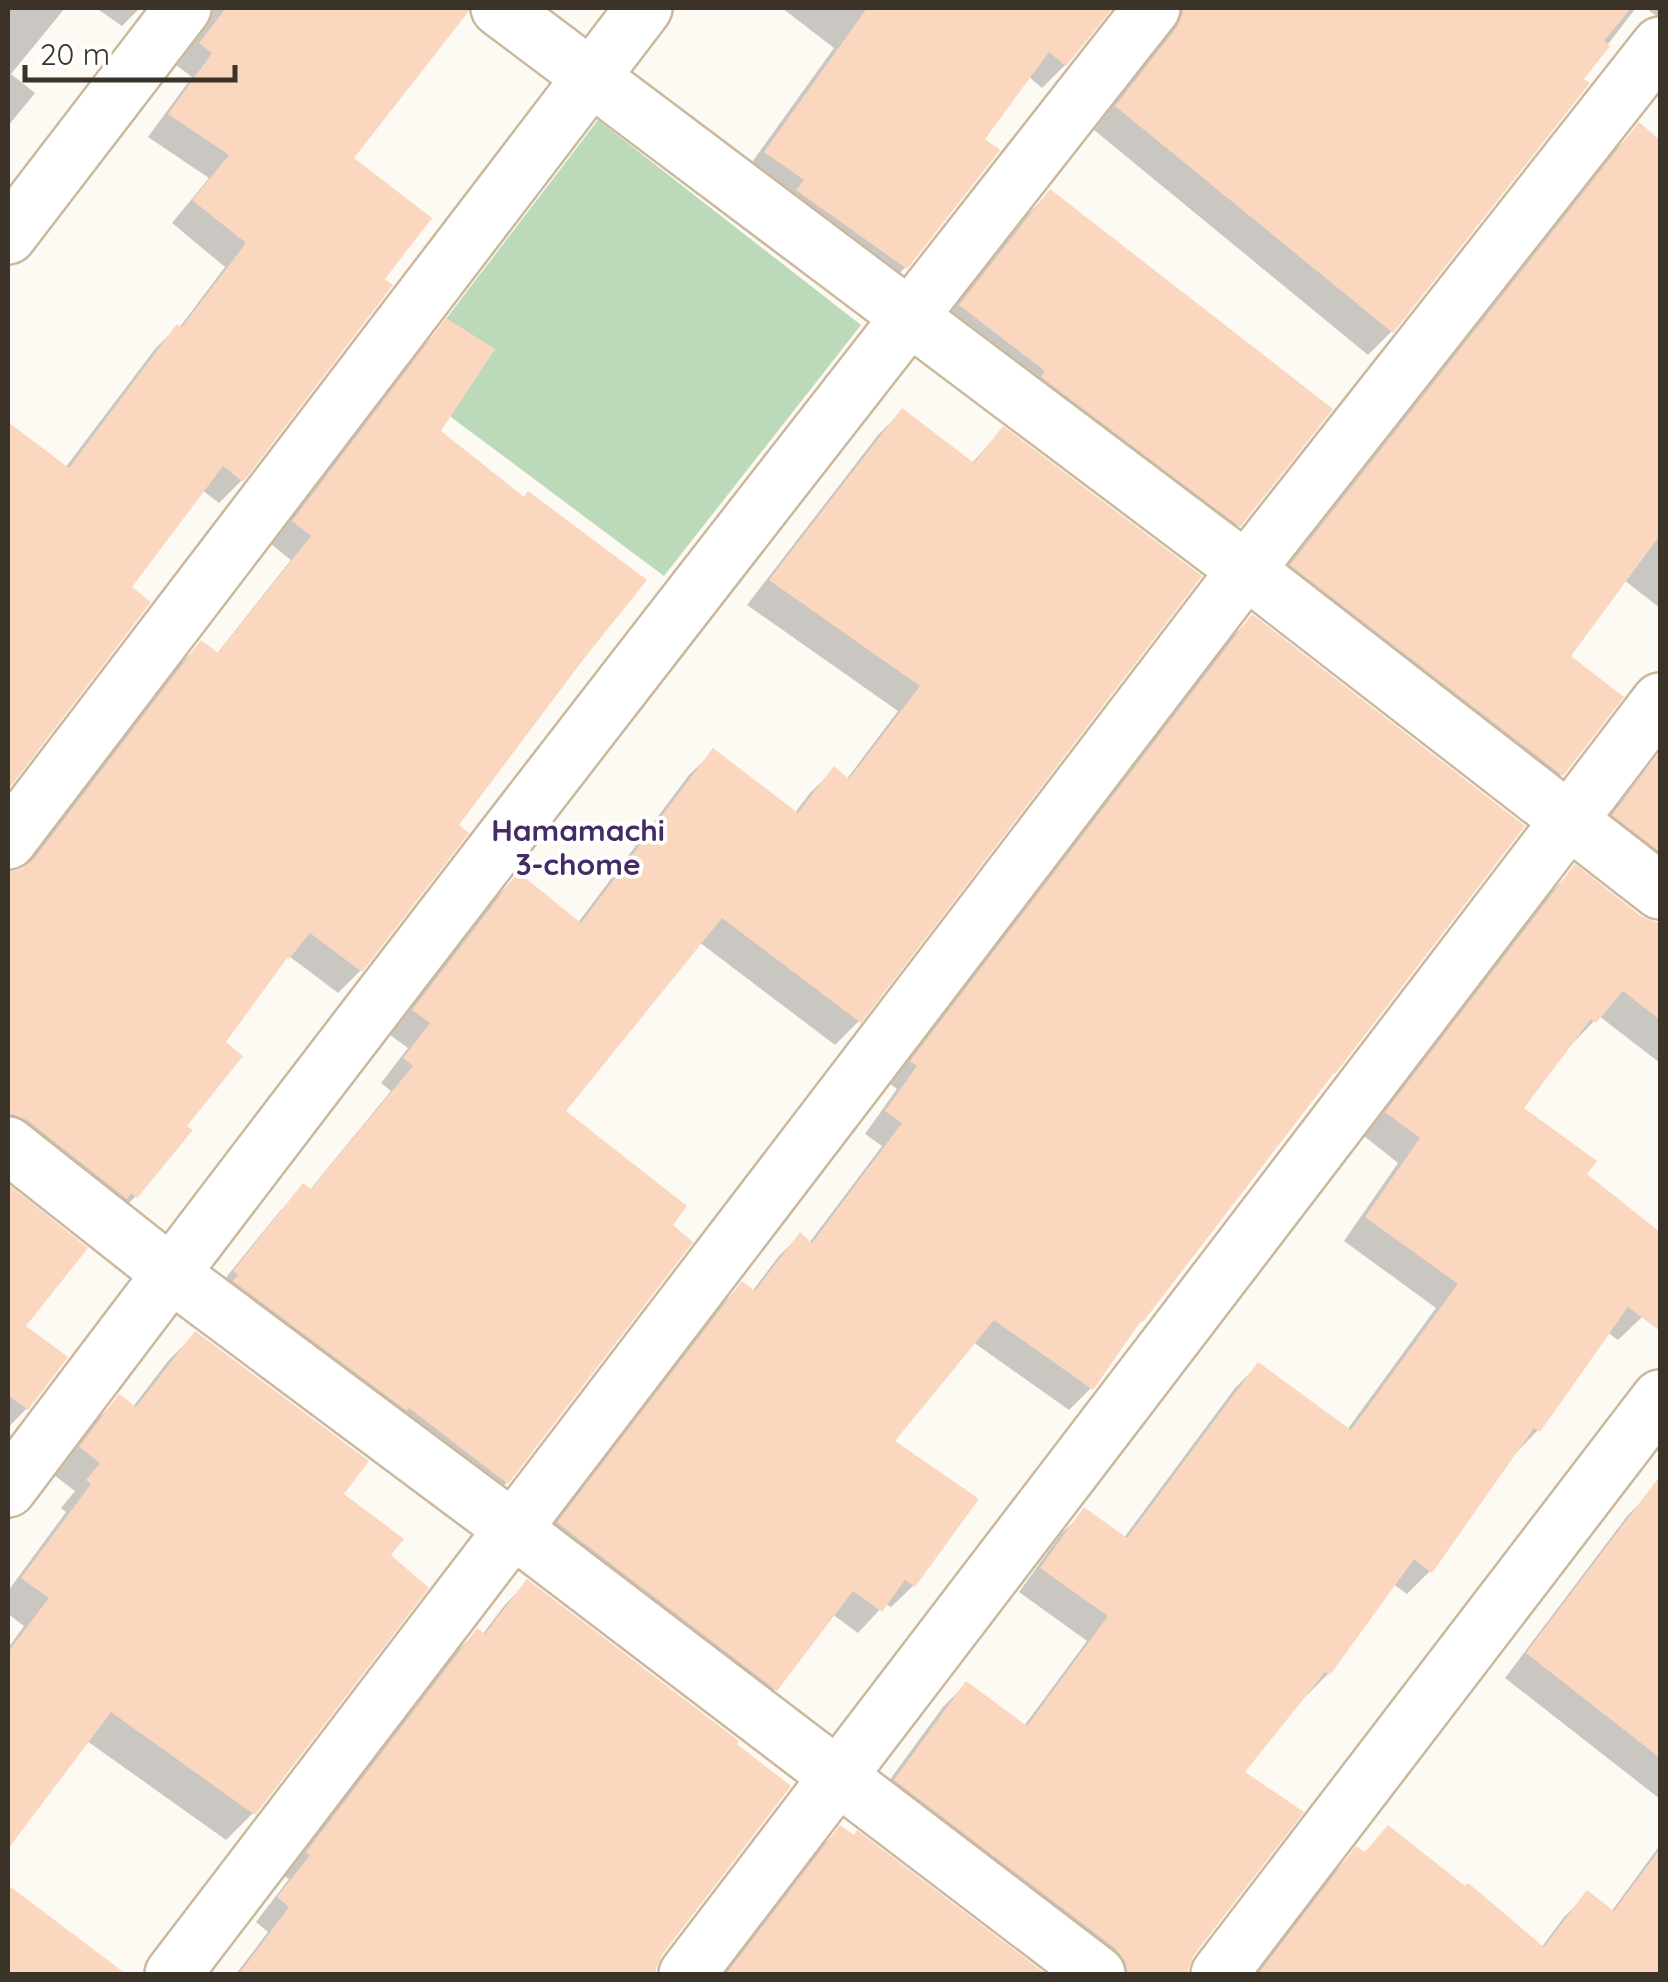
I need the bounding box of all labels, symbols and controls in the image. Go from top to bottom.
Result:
scale bar [25,20,235,82]
text: 20 m [40,35,110,73]
district label: Hamamachi 3-chome [491,811,665,883]

